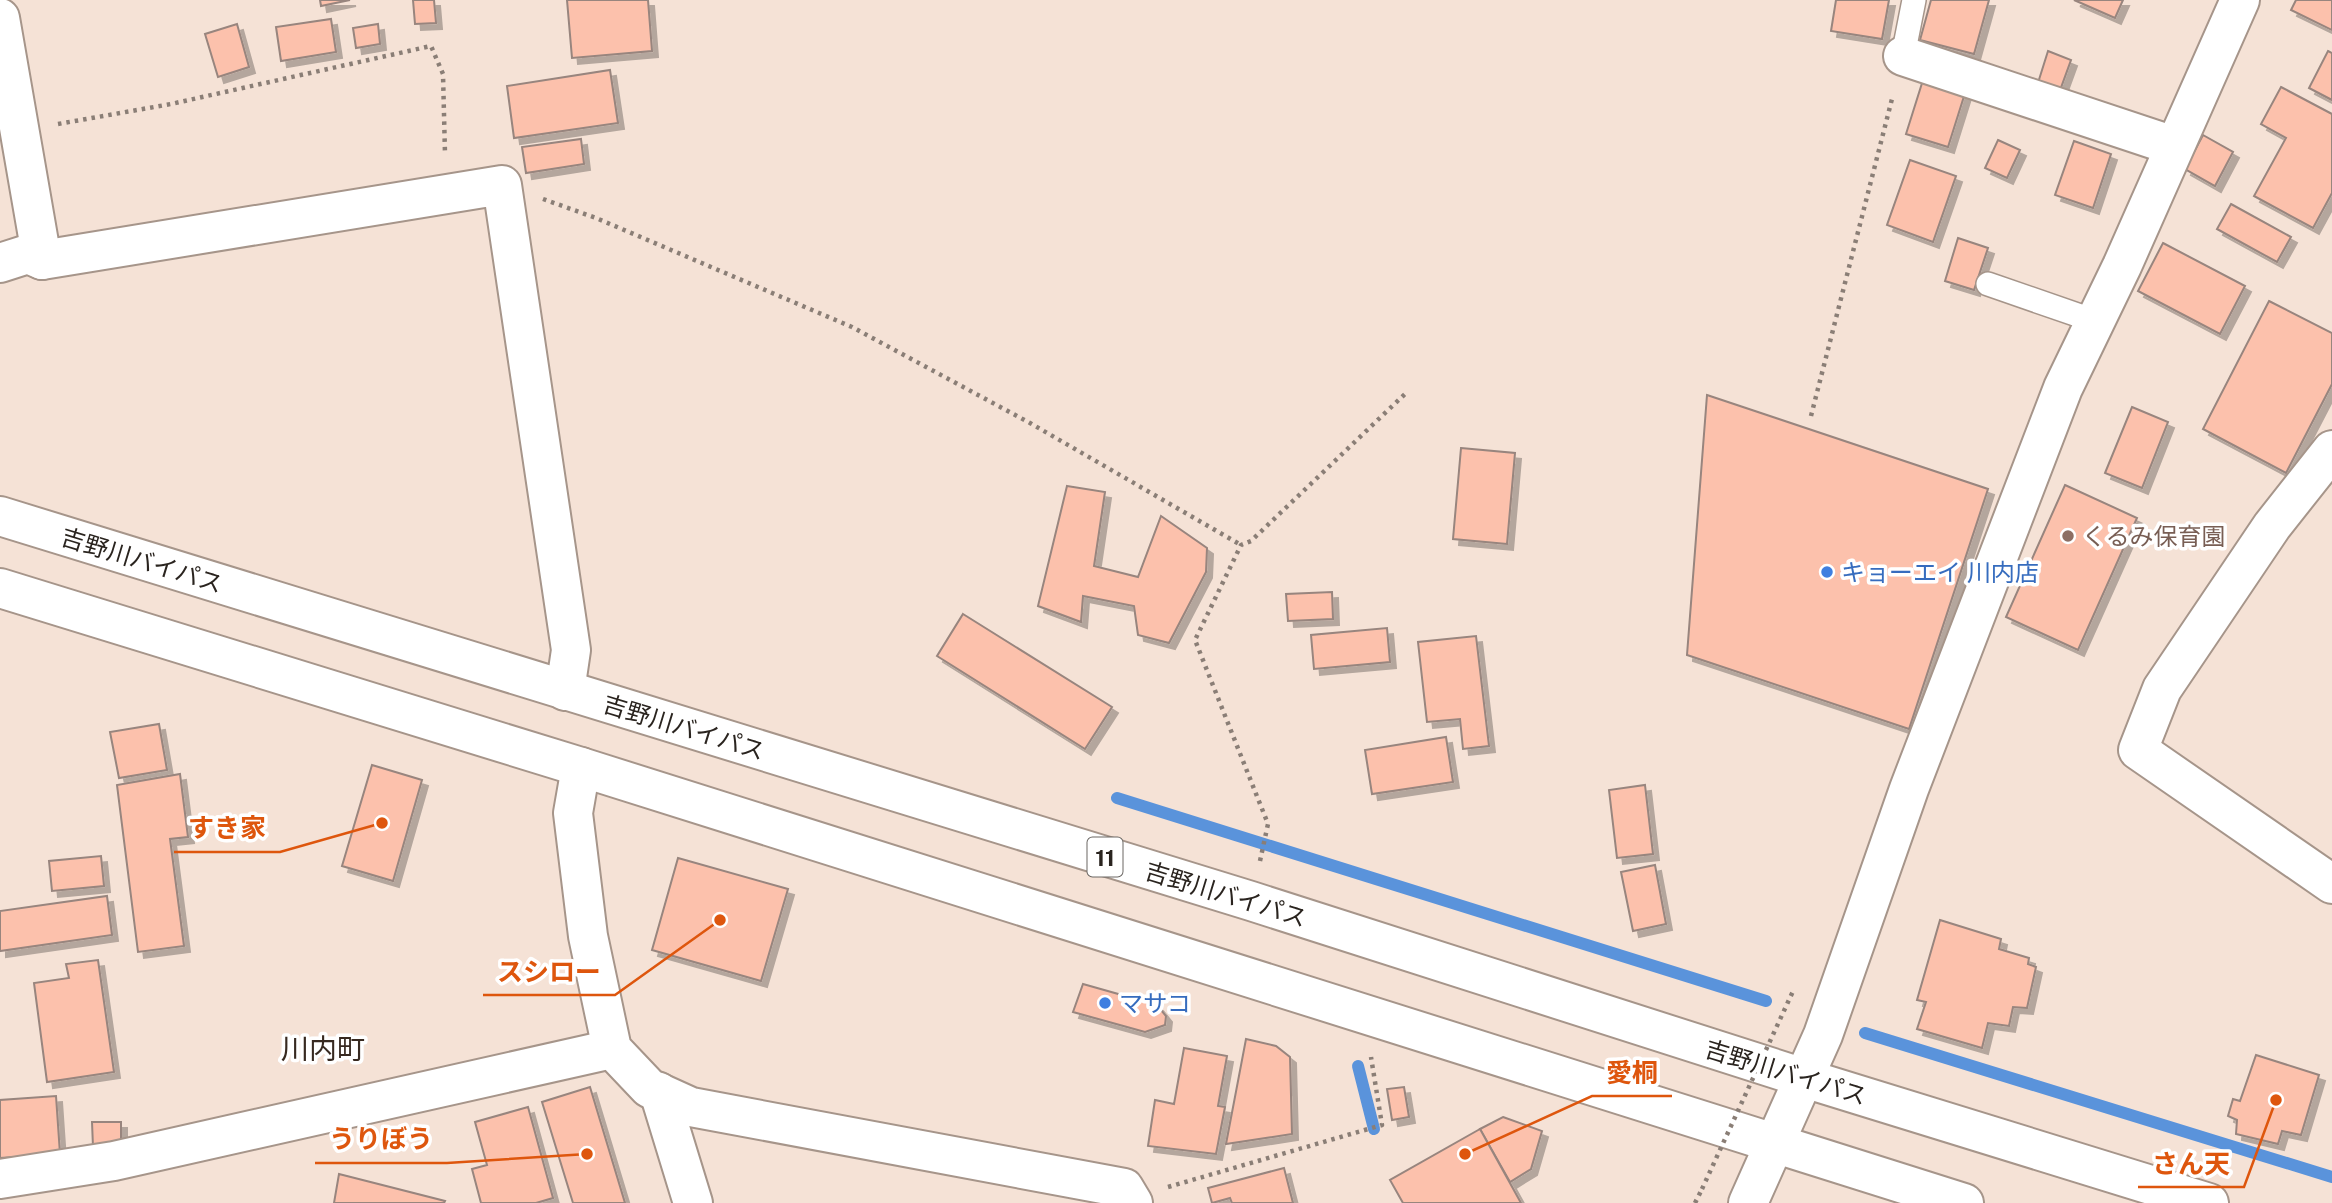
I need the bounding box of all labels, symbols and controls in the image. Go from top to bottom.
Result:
street label: 吉野川バイパス [58,522,226,598]
place label: くるみ保育園 [2082,522,2226,550]
marker: くるみ保育園 [2060,528,2076,544]
place label: キョーエイ 川内店 [1841,558,2039,586]
marker: キョーエイ 川内店 [1819,564,1835,580]
street label: 吉野川バイパス [600,689,768,765]
callout: すき家 [174,805,280,852]
text: すき家 [188,812,266,843]
road number: 11 [1088,838,1122,876]
street label: 吉野川バイパス [1142,856,1310,932]
callout: スシロー [483,948,615,995]
text: スシロー [497,956,601,987]
place label: マサコ [1119,989,1191,1017]
marker: マサコ [1097,995,1113,1011]
district label: 川内町 [281,1032,365,1065]
street label: 吉野川バイパス [1702,1034,1870,1110]
callout: 愛桐 [1592,1049,1672,1096]
text: 愛桐 [1606,1057,1658,1088]
callout: うりぼう [315,1116,447,1163]
text: うりぼう [329,1123,433,1154]
callout: さん天 [2138,1140,2244,1187]
text: さん天 [2152,1148,2230,1179]

